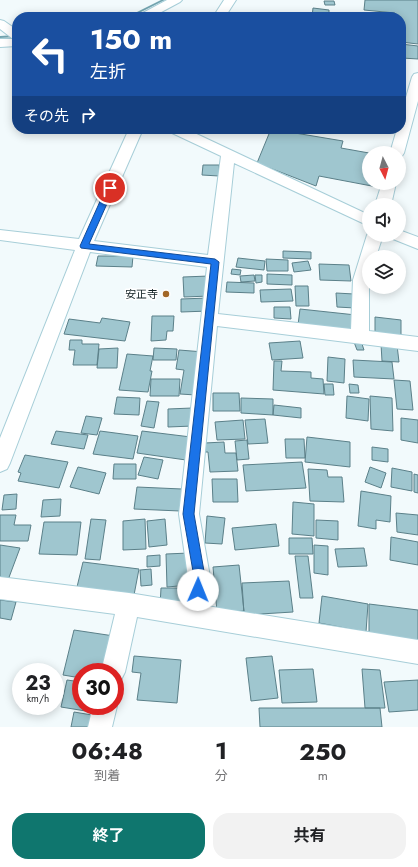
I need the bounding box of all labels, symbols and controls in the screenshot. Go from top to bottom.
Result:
text: 150 m [90,19,172,60]
icon: left [24,28,76,80]
text: 左折 [90,59,126,85]
icon: right [77,104,99,126]
text: その先 [24,105,69,127]
north arrow [362,146,406,190]
map controls [362,146,406,294]
pin [93,171,127,205]
icon: arrive [99,177,121,199]
button: sound [362,198,406,242]
button: layers [362,250,406,294]
place label: 安正寺 [125,286,158,302]
marker: 安正寺 [161,289,171,299]
position arrow [177,569,219,611]
speed limit sign: 30 [72,663,124,715]
text: 23 [25,669,51,698]
text: km/h [27,691,49,706]
text: 06:48 [72,733,143,768]
text: 1 [215,733,227,768]
text: 250 [299,734,346,769]
text: 到着 [94,766,120,785]
text: 分 [215,766,228,785]
text: m [318,766,328,785]
button: 終了 [12,813,205,859]
button: 共有 [213,813,406,859]

